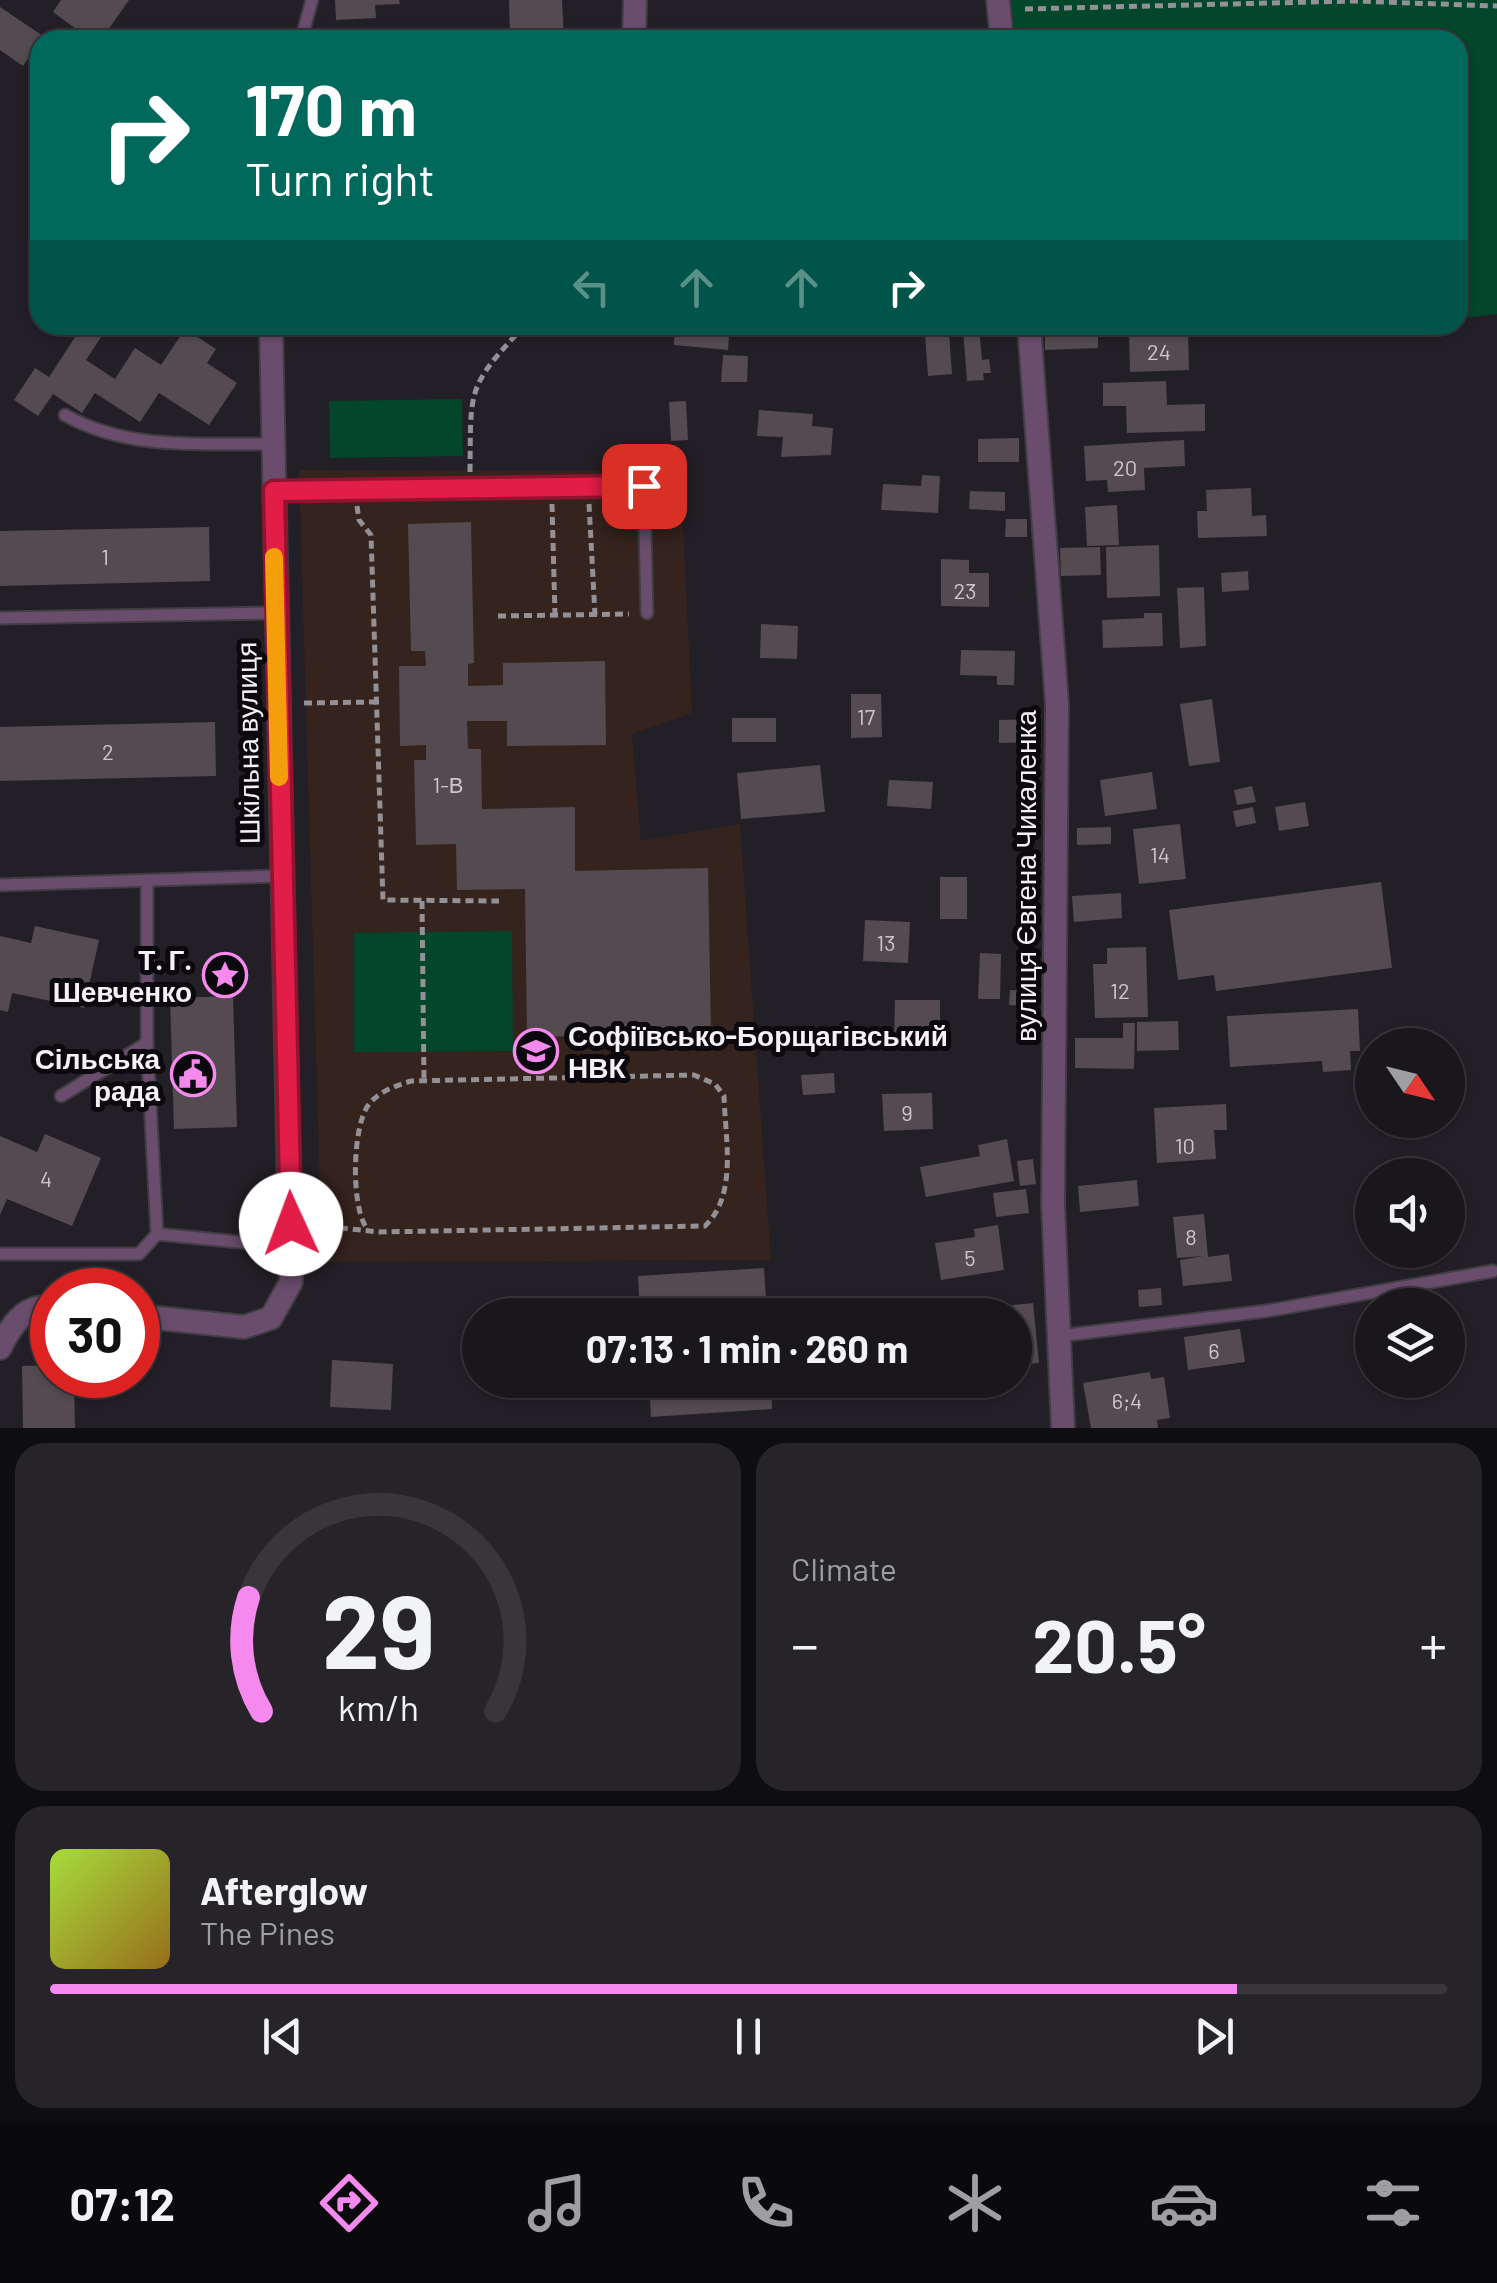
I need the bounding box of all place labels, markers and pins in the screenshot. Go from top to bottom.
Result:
pin [602,444,687,529]
place label: Т. Г. Шевченко [53,942,192,1008]
place icon: Т. Г. Шевченко [202,952,248,998]
place label: Софіївсько-Борщагівський НВК [568,1018,948,1084]
school or university icon: Софіївсько-Борщагівський НВК [513,1028,559,1074]
place label: Сільська рада [35,1041,160,1107]
public building icon: Сільська рада [170,1051,216,1097]

